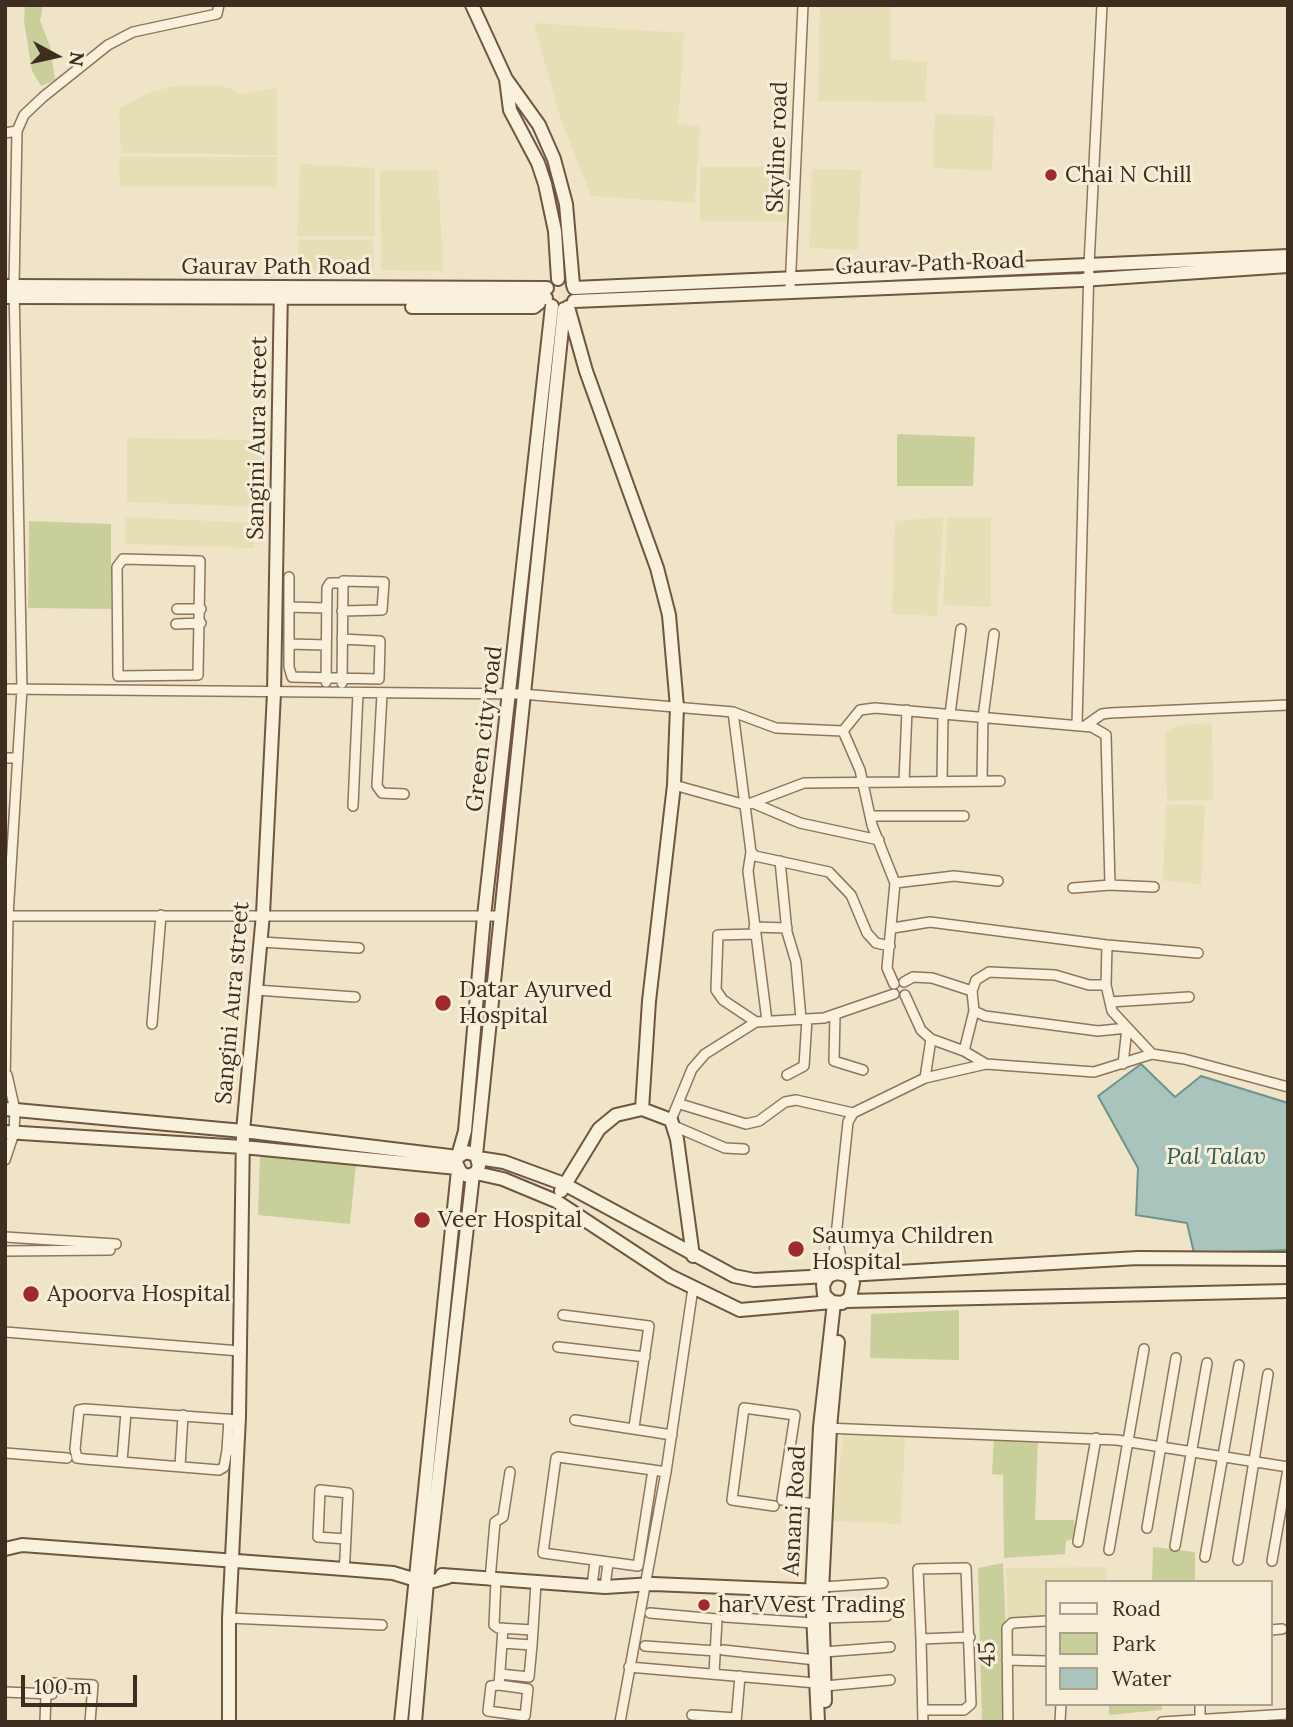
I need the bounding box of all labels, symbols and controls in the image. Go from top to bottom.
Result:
north arrow [21,21,91,91]
text: N [64,50,90,68]
street label: Skyline road [762,81,794,213]
place label: Chai N Chill [1065,161,1192,189]
marker: Chai N Chill [1043,167,1059,183]
street label: Gaurav Path Road [835,247,1025,281]
street label: Gaurav Path Road [181,253,371,281]
street label: Sangini Aura street [242,336,274,540]
street label: Green city road [461,644,509,814]
street label: Sangini Aura street [210,900,256,1106]
place label: Datar Ayurved Hospital [459,976,612,1030]
marker: Datar Ayurved Hospital [433,993,453,1013]
water label: Pal Talav [1166,1143,1266,1171]
place label: Veer Hospital [438,1206,582,1234]
marker: Veer Hospital [412,1210,432,1230]
place label: Saumya Children Hospital [812,1222,994,1276]
marker: Saumya Children Hospital [786,1239,806,1259]
place label: Apoorva Hospital [47,1280,231,1308]
marker: Apoorva Hospital [21,1284,41,1304]
street label: Asnani Road [778,1445,812,1577]
legend [1044,1580,1272,1706]
place label: harVVest Trading [718,1591,905,1619]
text: Road [1112,1595,1161,1622]
marker: harVVest Trading [696,1597,712,1613]
text: Park [1112,1630,1156,1657]
street label: 45 [974,1641,1002,1667]
scale bar [24,1660,140,1704]
text: Water [1112,1665,1171,1692]
text: 100 m [34,1673,92,1700]

